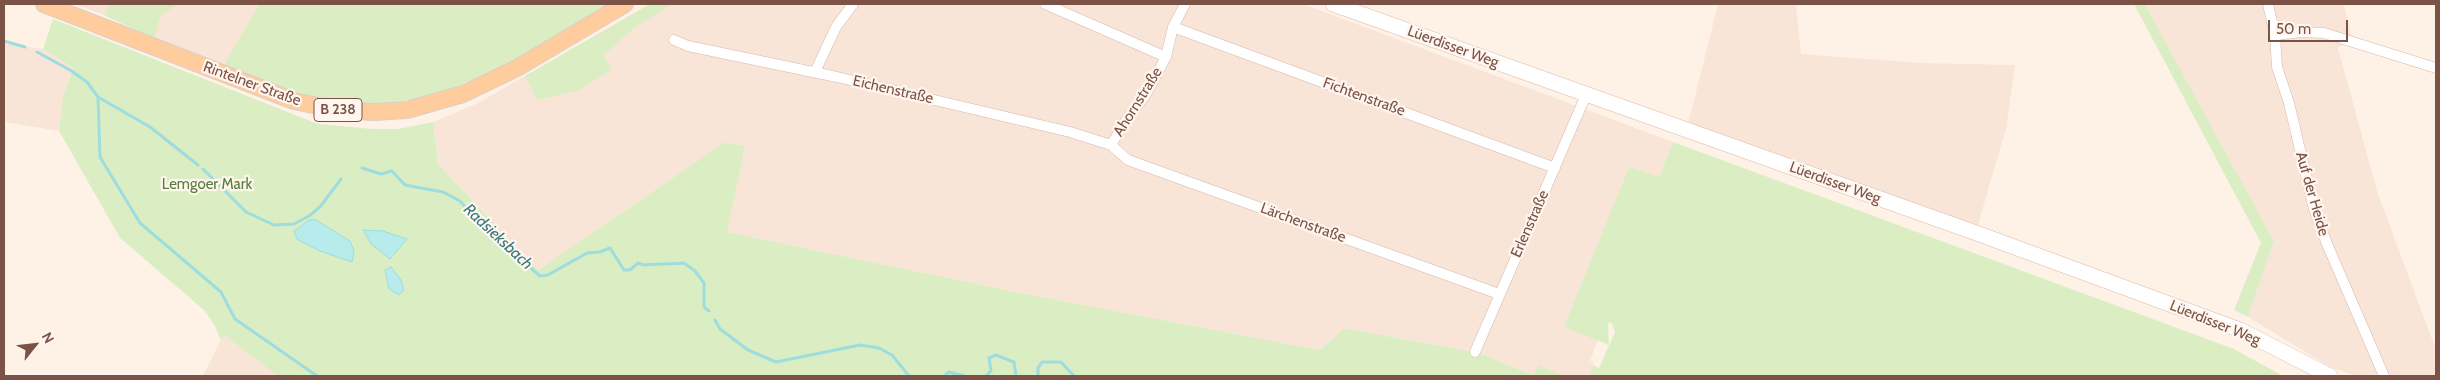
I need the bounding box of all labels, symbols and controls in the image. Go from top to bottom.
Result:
scale bar [2270,10,2350,42]
text: 50 m [2276,20,2311,38]
street label: Lüerdisser Weg [1405,22,1501,72]
street label: Rintelner Straße [201,58,303,110]
street label: Ahornstraße [1110,64,1166,140]
street label: Eichenstraße [851,72,935,108]
street label: Fichtenstraße [1320,74,1408,120]
road number: B 238 [314,98,362,122]
street label: Auf der Heide [2291,150,2333,238]
street label: Lüerdisser Weg [1787,158,1883,208]
park label: Lemgoer Mark [162,176,252,194]
street label: Erlenstraße [1507,188,1553,260]
street label: Lärchenstraße [1258,199,1348,247]
water label: Radsieksbach [459,200,537,274]
street label: Lüerdisser Weg [2167,297,2263,349]
north arrow [10,320,60,370]
text: N [38,329,58,346]

